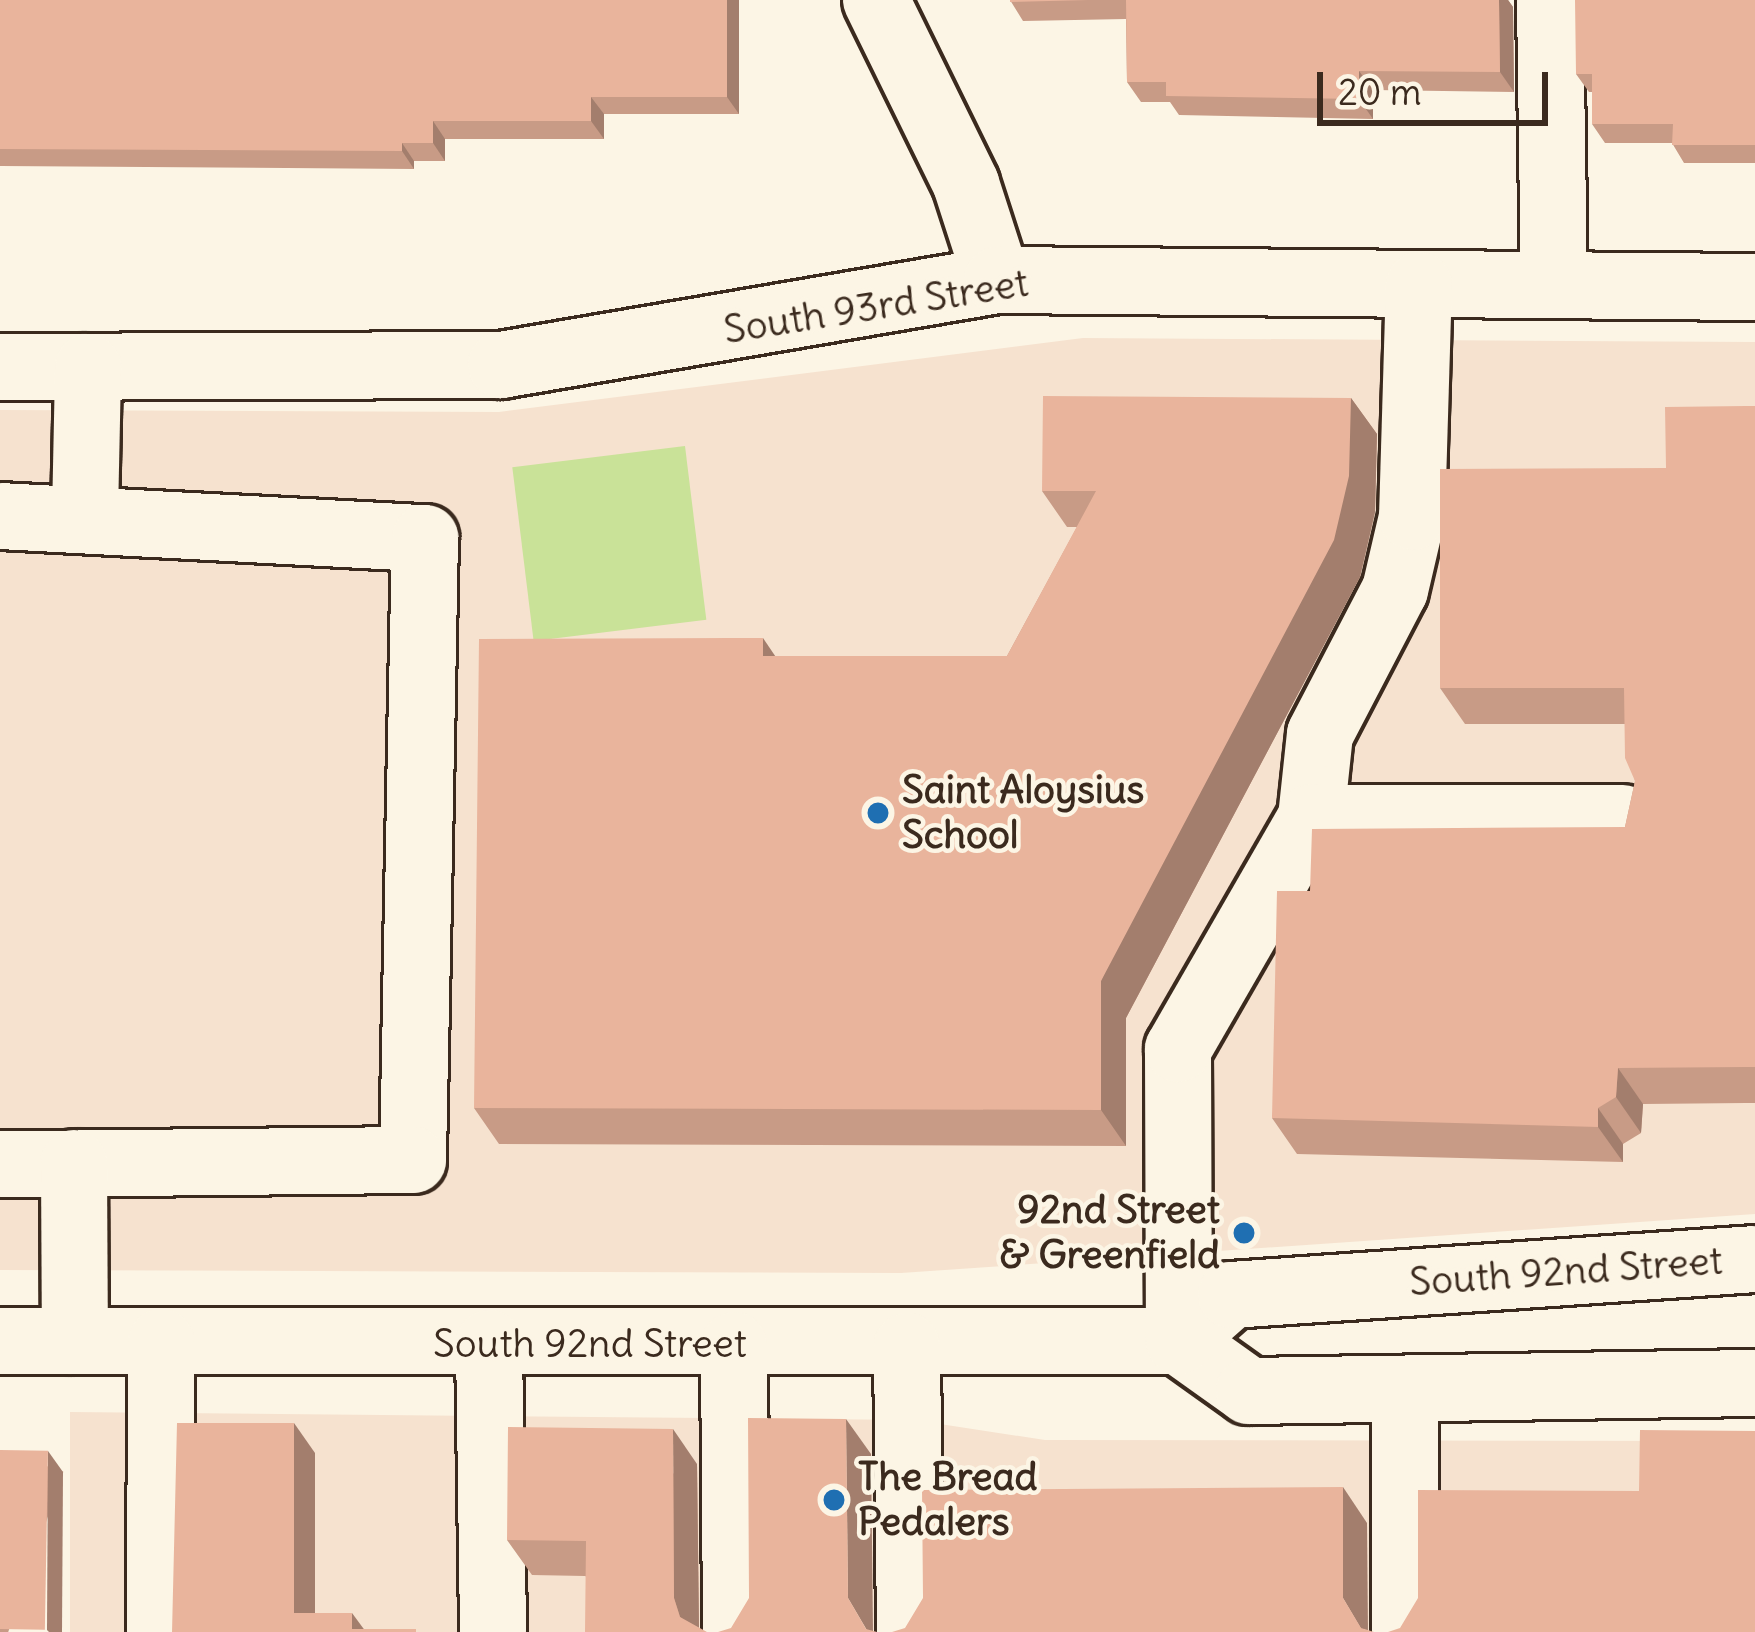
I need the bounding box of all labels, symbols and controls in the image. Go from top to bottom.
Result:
scale bar [1323,48,1554,122]
text: 20 m [1338,70,1422,115]
street label: South 93rd Street [720,260,1032,354]
place label: Saint Aloysius School [902,768,1144,859]
marker: Saint Aloysius School [865,800,891,826]
place label: 92nd Street & Greenfield [999,1188,1220,1279]
marker: 92nd Street & Greenfield [1231,1220,1257,1246]
street label: South 92nd Street [1408,1238,1724,1306]
street label: South 92nd Street [433,1321,747,1367]
place label: The Bread Pedalers [858,1455,1038,1546]
marker: The Bread Pedalers [821,1487,847,1513]

